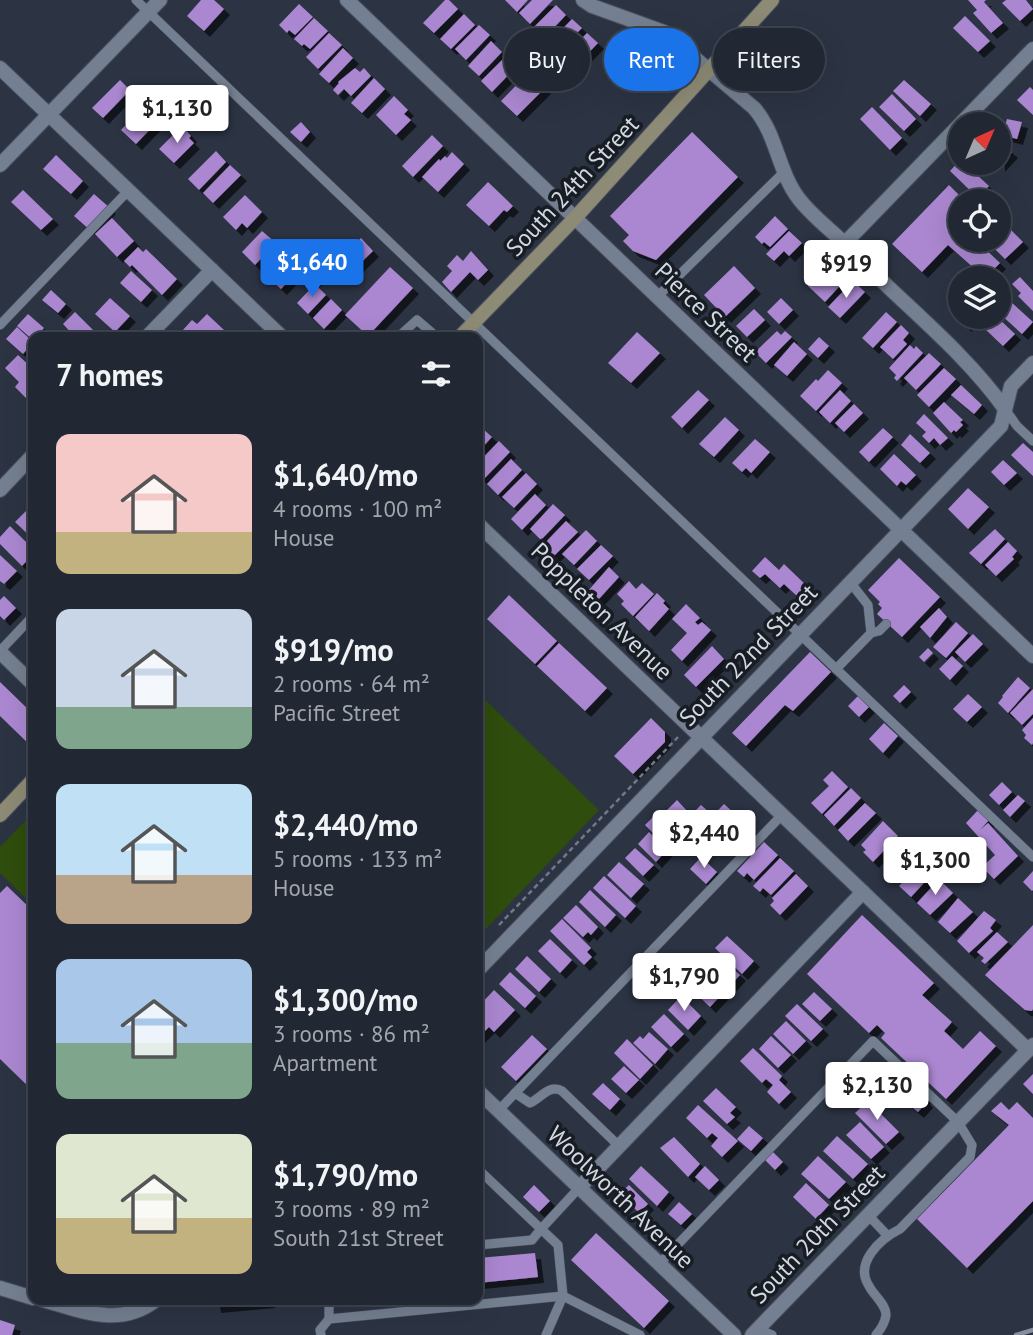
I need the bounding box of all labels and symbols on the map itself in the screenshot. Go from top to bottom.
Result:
pin: $1,130 [120,86,234,145]
street label: South 24th Street [499,109,645,263]
north arrow [948,112,1012,175]
pin: $1,640 [255,240,369,299]
pin: $919 [805,240,887,300]
street label: Pierce Street [648,256,764,368]
street label: Poppleton Avenue [525,536,679,686]
street label: South 22nd Street [672,577,824,733]
pin: $2,440 [647,810,761,870]
pin: $1,300 [878,838,992,897]
pin: $1,790 [627,954,741,1013]
pin: $2,130 [820,1062,934,1122]
street label: Woolworth Avenue [541,1119,701,1275]
street label: South 20th Street [743,1158,891,1310]

